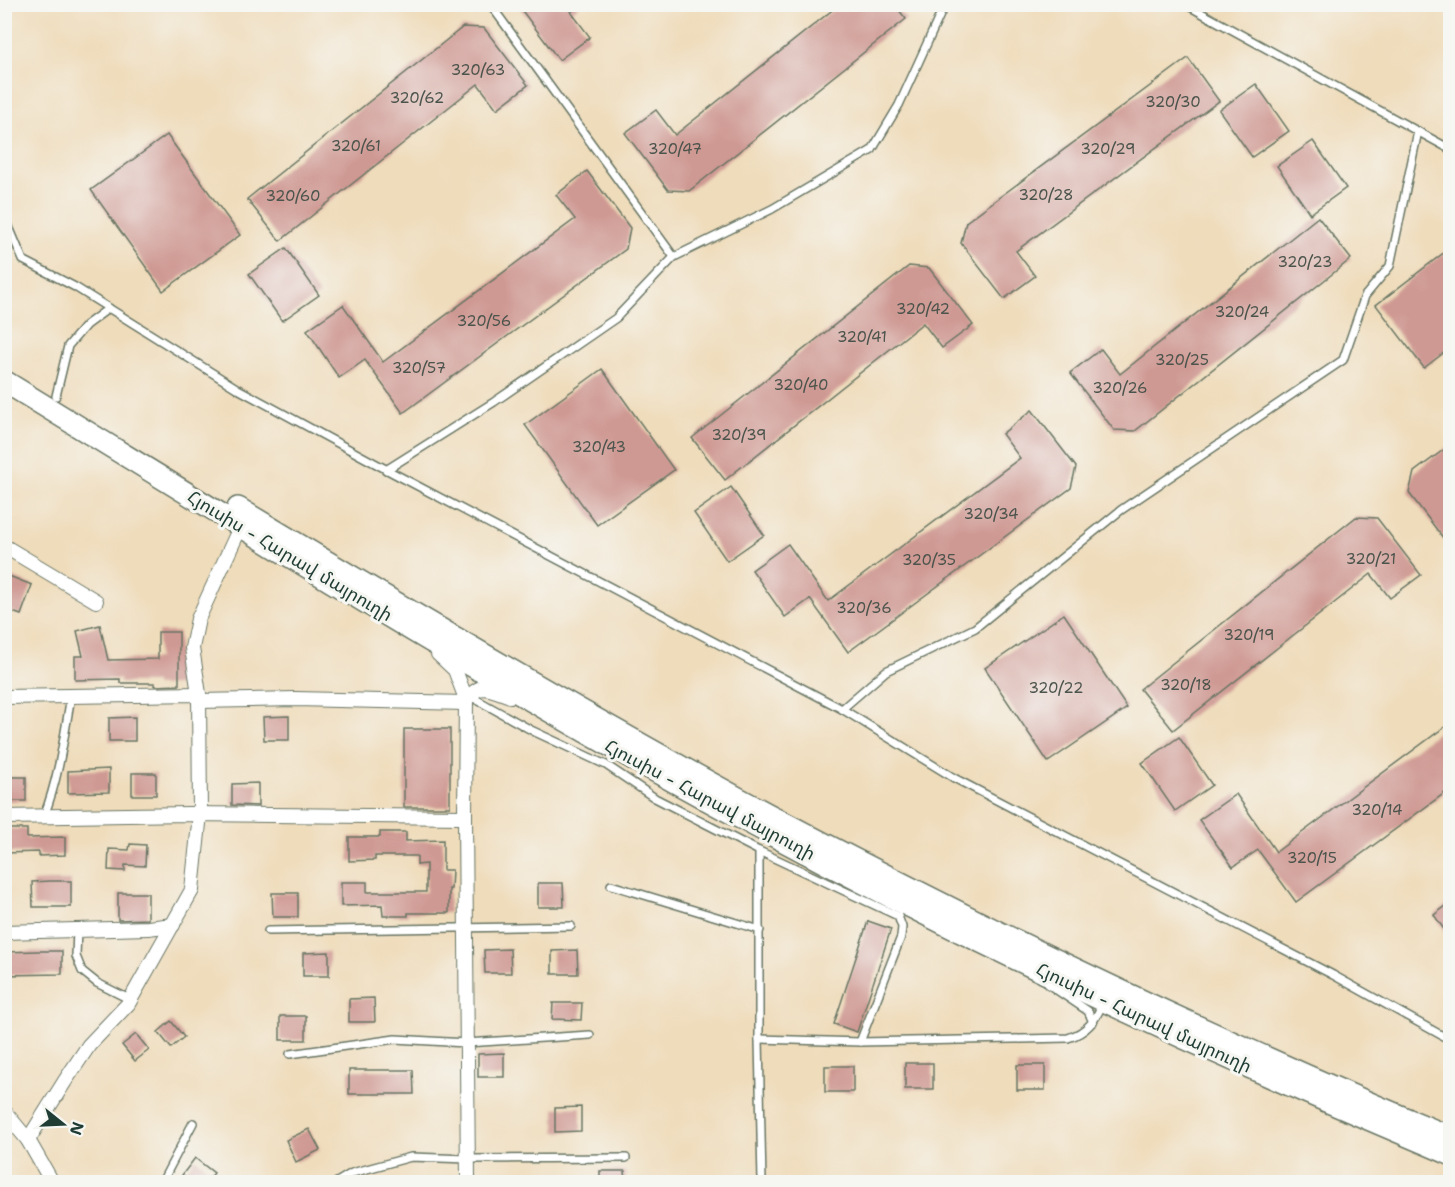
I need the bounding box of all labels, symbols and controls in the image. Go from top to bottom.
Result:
house number: 320/63 [451,60,505,80]
house number: 320/62 [390,88,444,108]
house number: 320/30 [1145,92,1201,112]
house number: 320/61 [331,136,381,156]
house number: 320/47 [648,139,702,159]
house number: 320/29 [1081,139,1135,159]
house number: 320/28 [1018,185,1074,205]
house number: 320/60 [266,186,320,206]
house number: 320/23 [1278,252,1332,272]
house number: 320/42 [896,299,950,319]
house number: 320/24 [1215,302,1269,322]
house number: 320/56 [457,311,511,331]
house number: 320/41 [837,327,887,347]
house number: 320/25 [1155,350,1209,370]
house number: 320/57 [392,358,446,378]
house number: 320/40 [773,375,829,395]
house number: 320/26 [1093,378,1147,398]
house number: 320/39 [712,425,766,445]
house number: 320/43 [572,437,626,457]
street label: Հյուսիս - Հարավ մայրուղի [183,485,397,627]
house number: 320/34 [963,504,1019,524]
house number: 320/21 [1346,549,1396,569]
house number: 320/35 [902,550,956,570]
house number: 320/36 [836,598,892,618]
house number: 320/19 [1223,625,1275,645]
house number: 320/18 [1160,675,1212,695]
house number: 320/22 [1029,678,1083,698]
street label: Հյուսիս - Հարավ մայրուղի [601,734,819,866]
house number: 320/14 [1352,800,1402,820]
house number: 320/15 [1287,848,1337,868]
street label: Հյուսիս - Հարավ մայրուղի [1032,957,1256,1079]
north arrow [33,1094,93,1154]
text: N [65,1119,89,1138]

